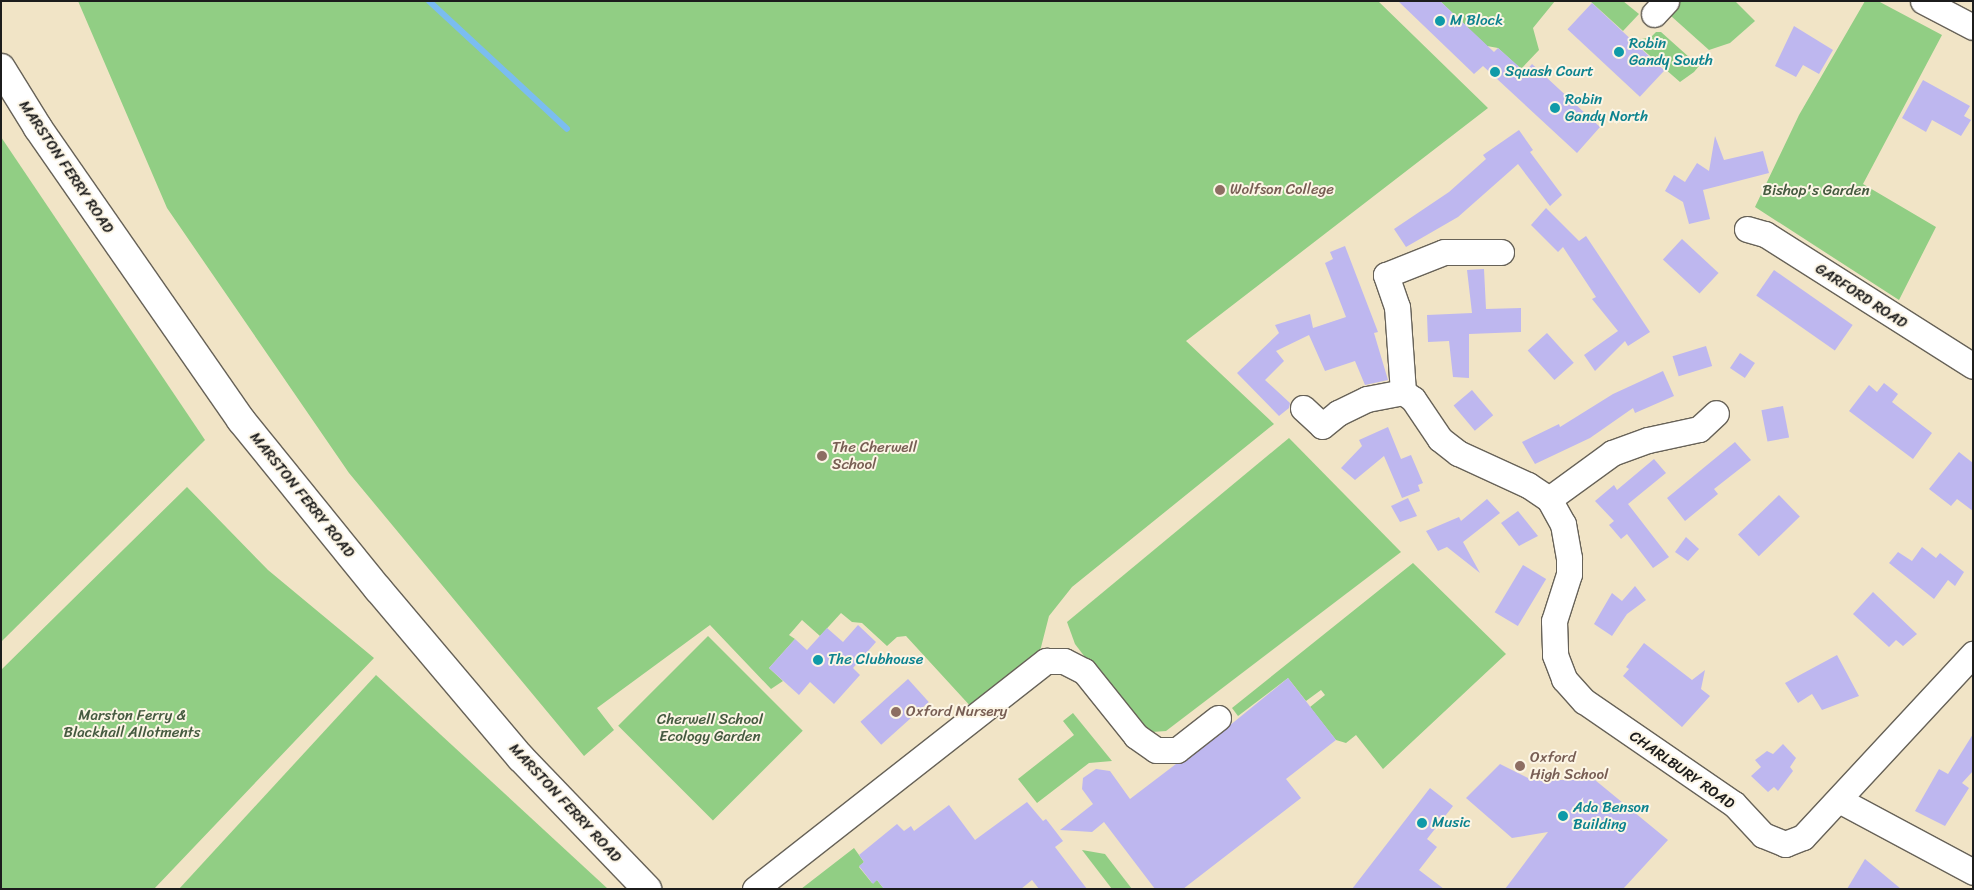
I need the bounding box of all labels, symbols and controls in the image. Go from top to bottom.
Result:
place label: M Block [1450,12,1503,30]
marker: M Block [1434,15,1446,27]
place label: Robin Gandy South [1629,34,1713,69]
marker: Robin Gandy South [1613,46,1625,58]
place label: Squash Court [1505,63,1594,81]
marker: Squash Court [1489,66,1501,78]
place label: Robin Gandy North [1565,90,1648,125]
street label: MARSTON FERRY ROAD [15,97,117,237]
marker: Robin Gandy North [1549,102,1561,114]
place label: Wolfson College [1230,181,1334,199]
park label: Bishop's Garden [1762,182,1870,200]
marker: Wolfson College [1214,184,1226,196]
street label: GARFORD ROAD [1812,260,1910,332]
street label: MARSTON FERRY ROAD [246,429,358,561]
place label: The Cherwell School [832,438,918,473]
marker: The Cherwell School [816,450,828,462]
place label: The Clubhouse [828,651,924,669]
marker: The Clubhouse [812,654,824,666]
place label: Oxford Nursery [906,703,1009,721]
park label: Marston Ferry & Blackhall Allotments [64,706,200,741]
marker: Oxford Nursery [890,706,902,718]
park label: Cherwell School Ecology Garden [657,710,763,745]
street label: CHARLBURY ROAD [1626,727,1738,813]
street label: MARSTON FERRY ROAD [505,740,625,866]
place label: Oxford High School [1530,748,1608,783]
marker: Oxford High School [1514,760,1526,772]
place label: Ada Benson Building [1573,798,1650,833]
marker: Ada Benson Building [1557,810,1569,822]
place label: Music [1432,814,1471,832]
marker: Music [1416,817,1428,829]

